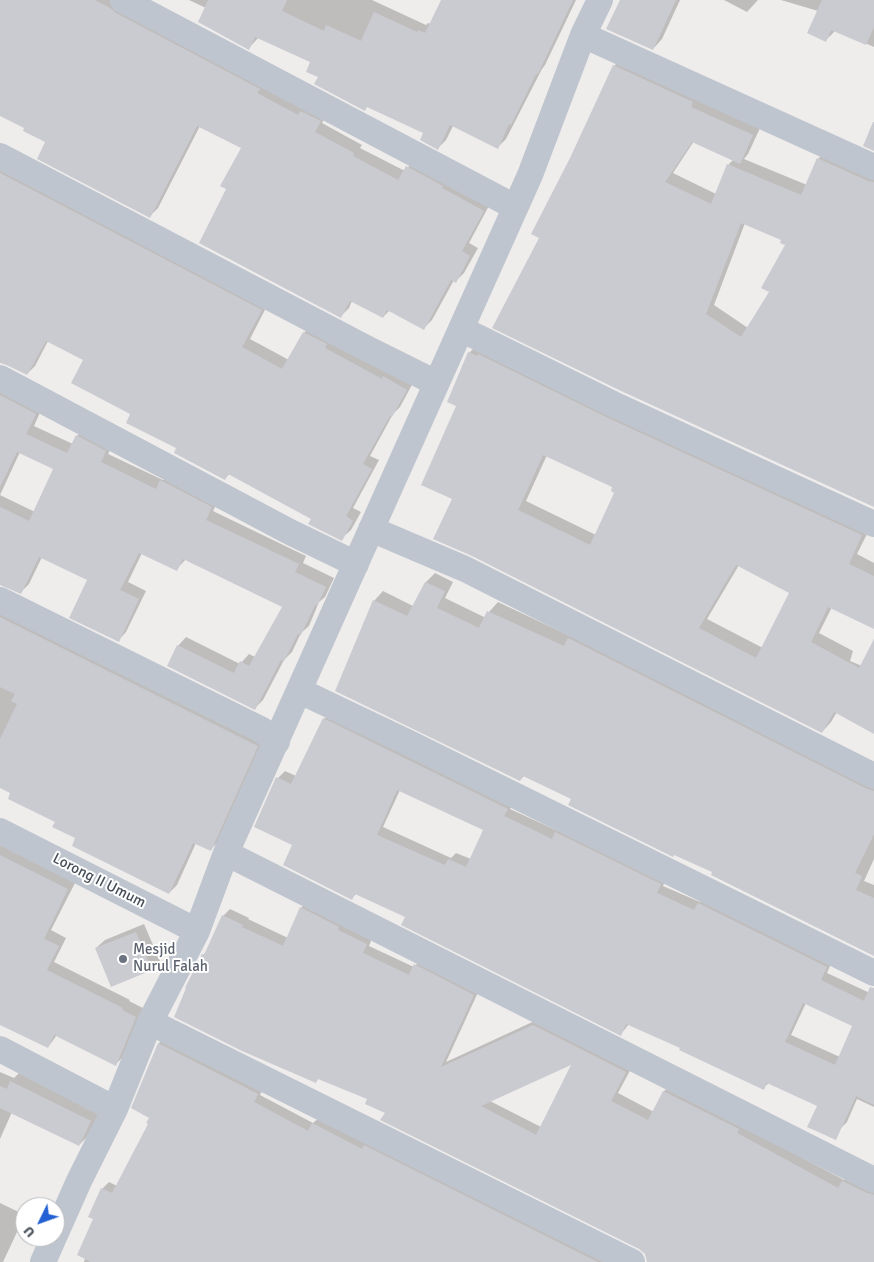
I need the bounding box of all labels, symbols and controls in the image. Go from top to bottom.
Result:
street label: Lorong II Umum [50,850,148,912]
place label: Mesjid Nurul Falah [133,941,208,976]
marker: Mesjid Nurul Falah [117,953,129,965]
north arrow [15,1197,65,1247]
text: U [20,1223,39,1241]

